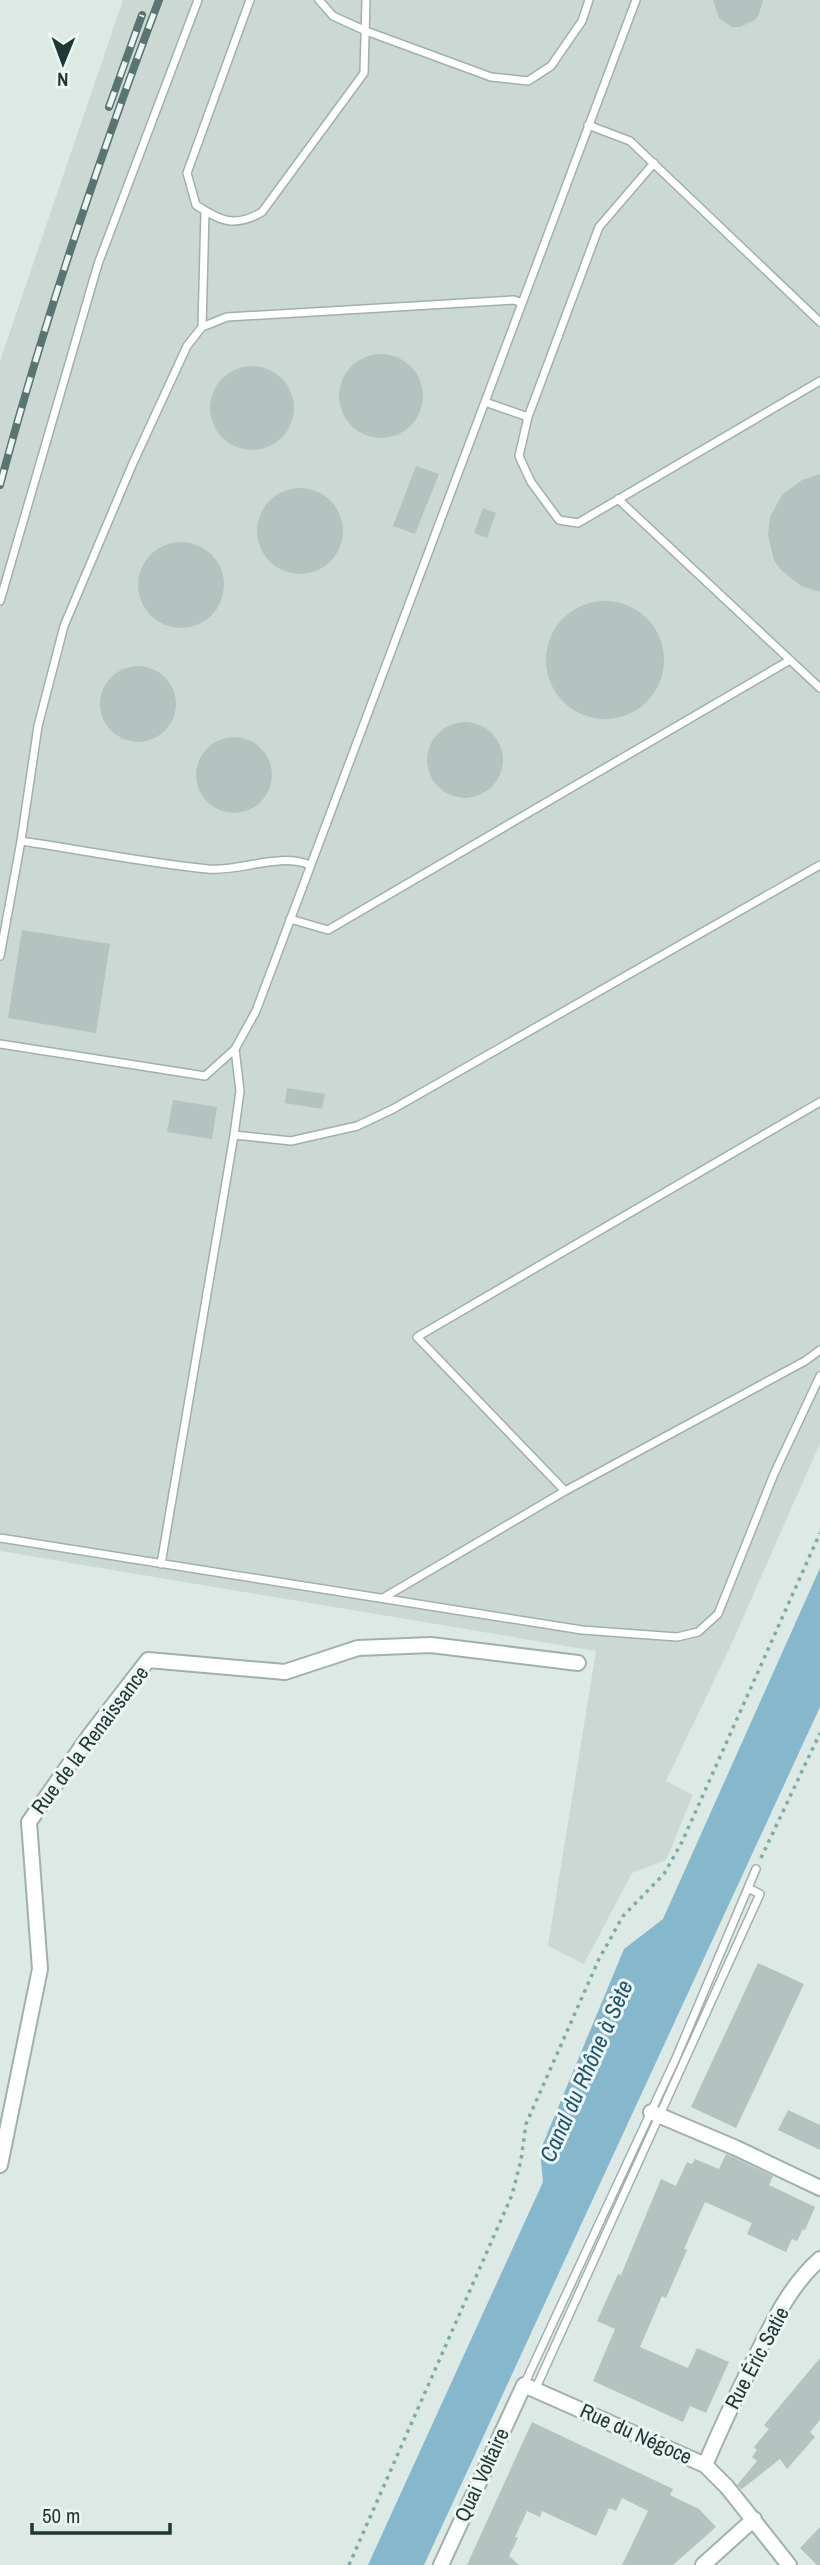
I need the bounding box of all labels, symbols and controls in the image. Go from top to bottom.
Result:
north arrow [28,28,98,98]
text: N [57,67,69,93]
street label: Rue de la Renaissance [24,1659,155,1820]
water label: Canal du Rhône à Sète [532,1975,640,2167]
street label: Rue Éric Satie [717,2302,796,2414]
street label: Rue du Négoce [576,2396,697,2471]
street label: Quai Voltaire [447,2423,516,2526]
scale bar [32,2492,170,2536]
text: 50 m [42,2501,80,2530]

